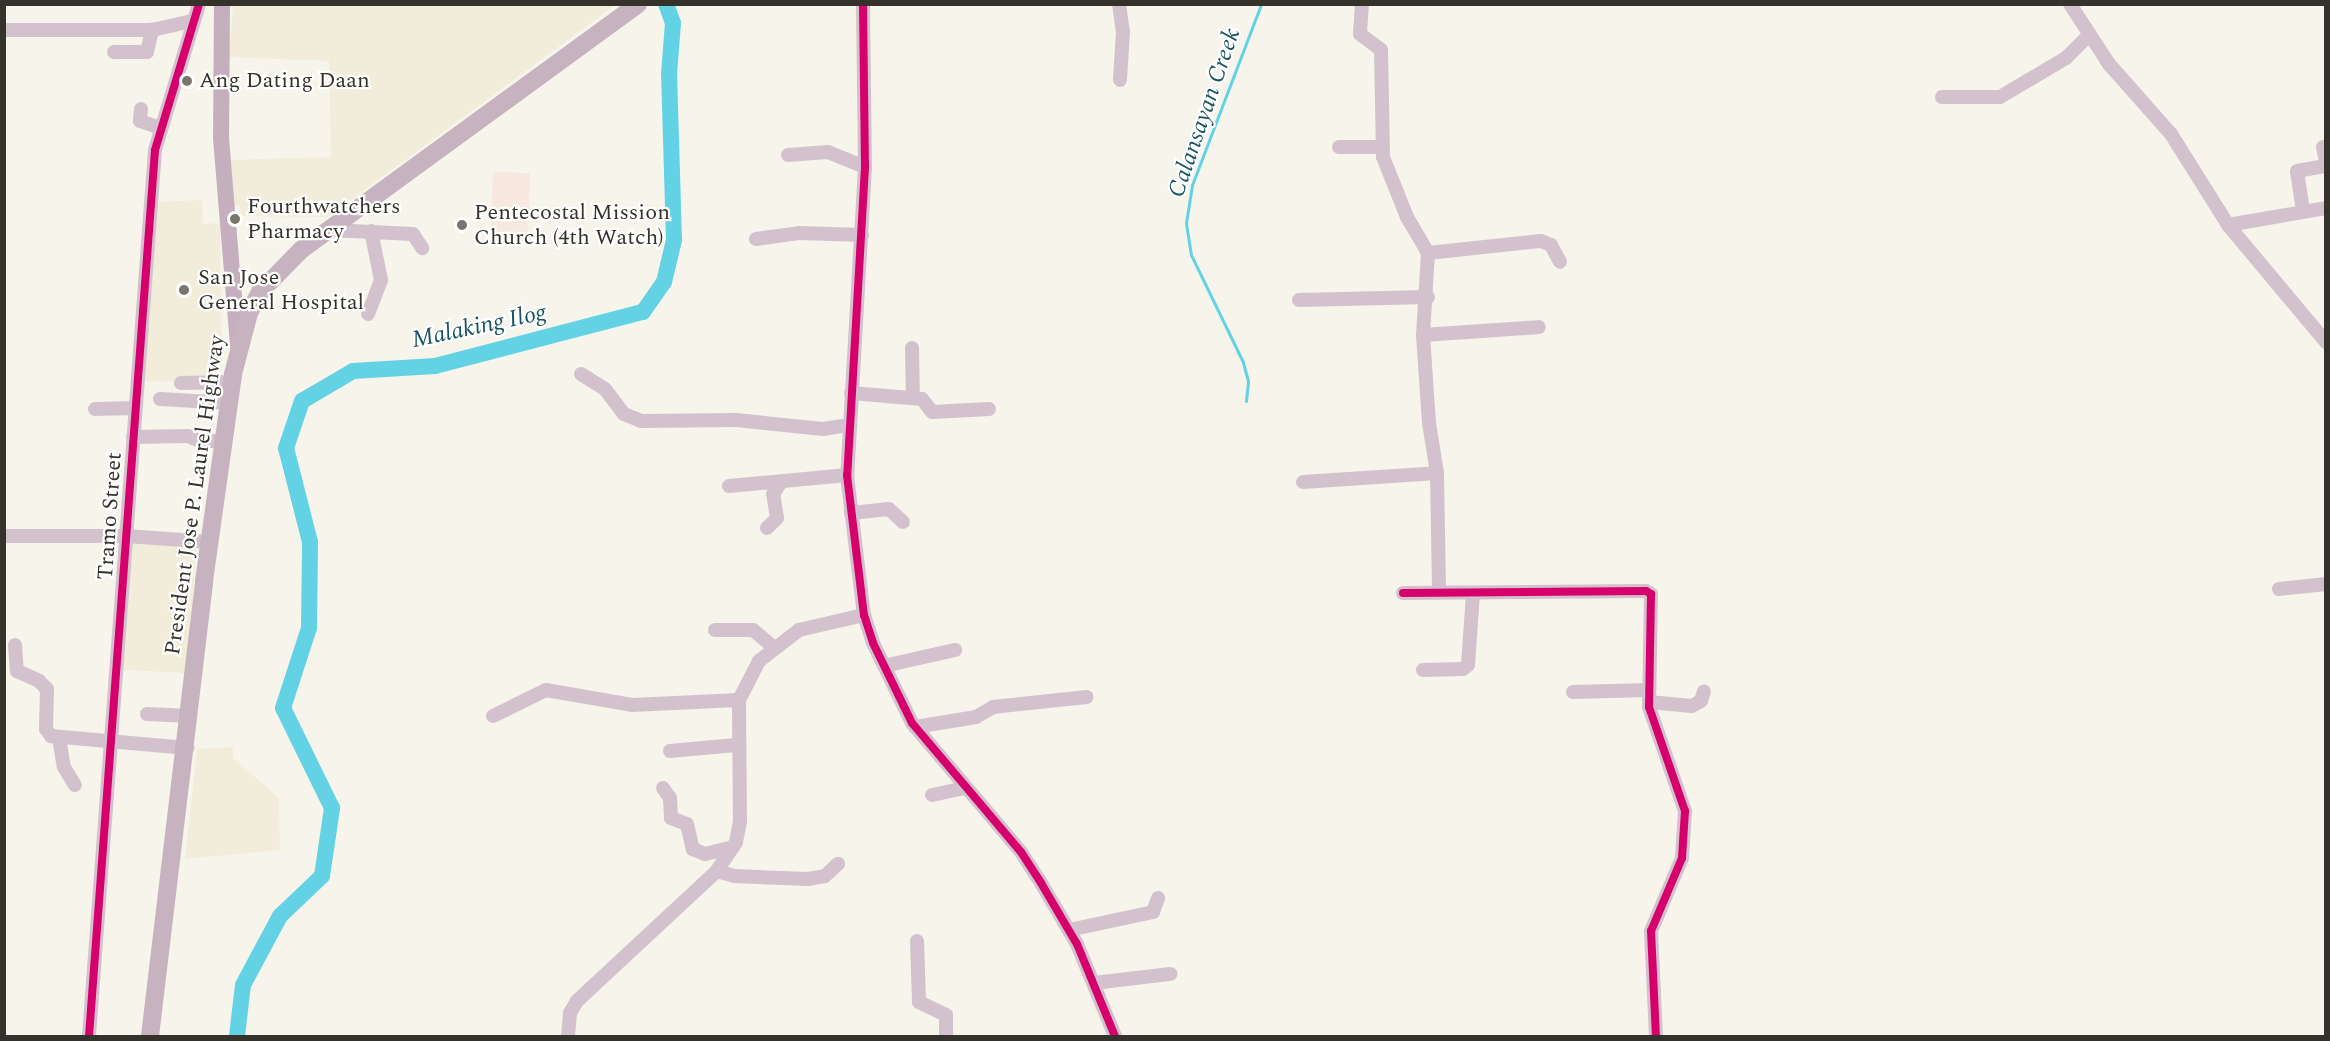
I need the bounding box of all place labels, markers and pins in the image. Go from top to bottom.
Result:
place label: Ang Dating Daan [199,68,370,94]
marker: Ang Dating Daan [180,74,194,88]
place label: Fourthwatchers Pharmacy [247,193,401,244]
place label: Pentecostal Mission Church (4th Watch) [474,199,670,250]
marker: Fourthwatchers Pharmacy [228,212,242,226]
marker: Pentecostal Mission Church (4th Watch) [455,218,469,232]
place label: San Jose General Hospital [198,264,364,316]
marker: San Jose General Hospital [175,281,193,299]

